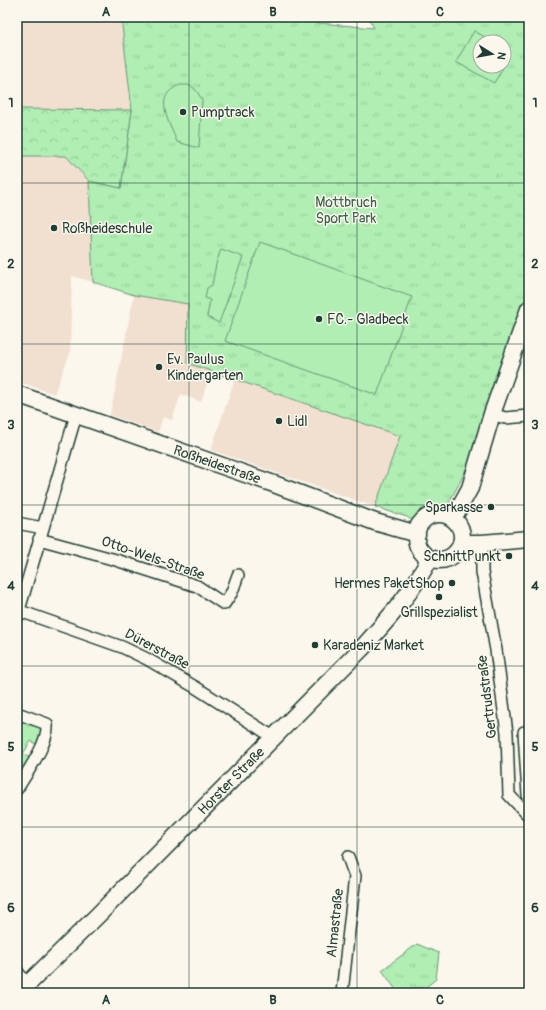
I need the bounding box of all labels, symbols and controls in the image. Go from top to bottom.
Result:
text: A [102,4,111,20]
text: B [269,4,277,20]
text: C [436,4,444,20]
north arrow [472,34,512,74]
text: N [494,51,508,61]
text: 1 [8,95,14,111]
text: 1 [532,95,538,111]
place label: Pumptrack [191,104,255,121]
marker: Pumptrack [178,107,188,117]
park label: Mottbruch Sport Park [315,194,377,227]
place label: Roßheideschule [62,220,152,237]
marker: Roßheideschule [49,223,59,233]
text: 2 [7,256,15,272]
text: 2 [531,256,539,272]
place label: FC.- Gladbeck [327,311,409,328]
marker: FC.- Gladbeck [314,314,324,324]
place label: Ev. Paulus Kindergarten [167,351,243,384]
marker: Ev. Paulus Kindergarten [154,362,164,372]
place label: Lidl [287,413,308,430]
marker: Lidl [274,416,284,426]
text: 3 [7,417,15,433]
text: 3 [531,417,539,433]
street label: Roßheidestraße [171,441,263,487]
place label: Sparkasse [425,499,483,516]
marker: Sparkasse [486,502,496,512]
street label: Otto-Wels-Straße [99,532,207,584]
place label: SchnittPunkt [423,548,501,565]
marker: SchnittPunkt [504,551,514,561]
place label: Hermes PaketShop [334,575,444,592]
text: 4 [7,578,15,594]
marker: Hermes PaketShop [447,578,457,588]
text: 4 [531,578,539,594]
marker: Grillspezialist [434,592,444,602]
place label: Grillspezialist [400,604,478,621]
street label: Dürerstraße [122,625,192,673]
place label: Karadeniz Market [323,637,424,654]
marker: Karadeniz Market [310,640,320,650]
street label: Gertrudstraße [473,654,501,740]
text: 5 [7,739,15,755]
text: 5 [531,739,539,755]
street label: Horster Straße [194,743,268,818]
street label: Almastraße [323,888,347,958]
text: 6 [7,900,15,916]
text: 6 [531,900,539,916]
text: A [102,992,111,1008]
text: B [269,992,277,1008]
text: C [436,992,444,1008]

